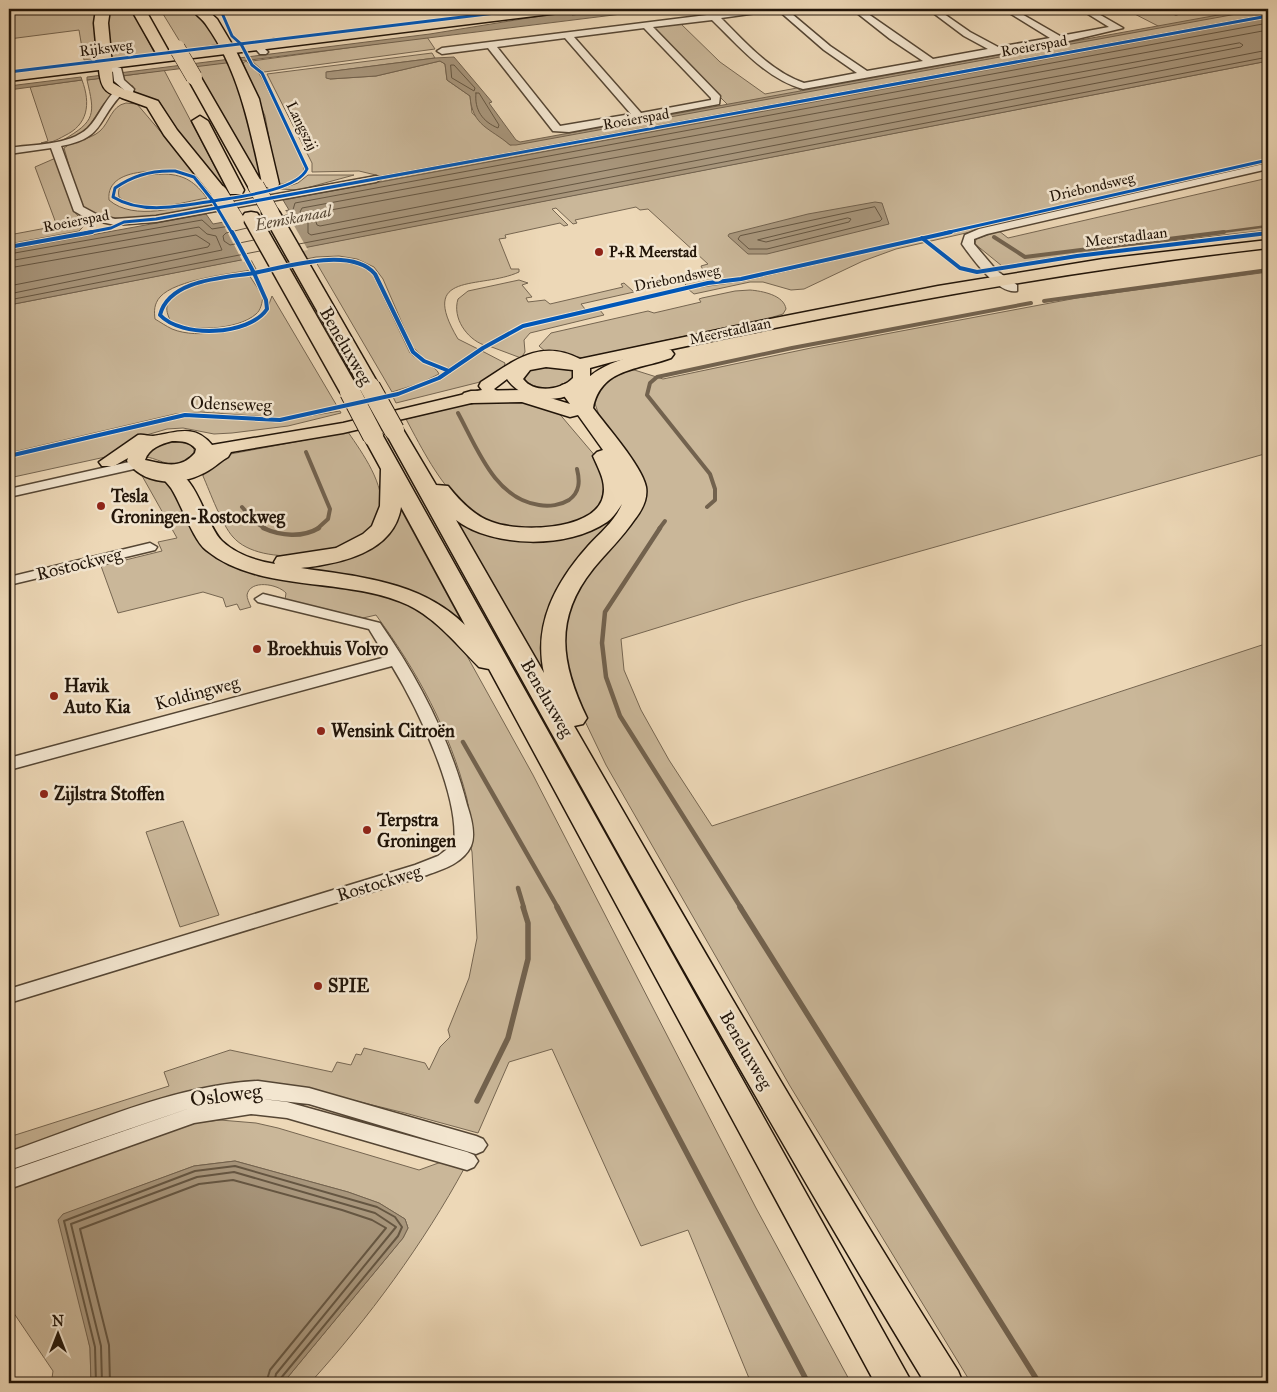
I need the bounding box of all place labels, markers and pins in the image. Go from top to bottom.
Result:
place label: P+R Meerstad [609,243,697,261]
marker: P+R Meerstad [593,246,605,258]
place label: Tesla Groningen-Rostockweg [110,485,285,529]
marker: Tesla Groningen-Rostockweg [95,500,107,512]
place label: Broekhuis Volvo [267,638,388,660]
marker: Broekhuis Volvo [251,643,263,655]
place label: Havik Auto Kia [63,675,131,718]
marker: Havik Auto Kia [48,690,60,702]
place label: Wensink Citroën [331,720,455,742]
marker: Wensink Citroën [315,725,327,737]
place label: Zijlstra Stoffen [54,783,165,806]
marker: Zijlstra Stoffen [38,788,50,800]
place label: Terpstra Groningen [376,809,456,853]
marker: Terpstra Groningen [361,824,373,836]
place label: SPIE [328,975,369,997]
marker: SPIE [312,980,324,992]

